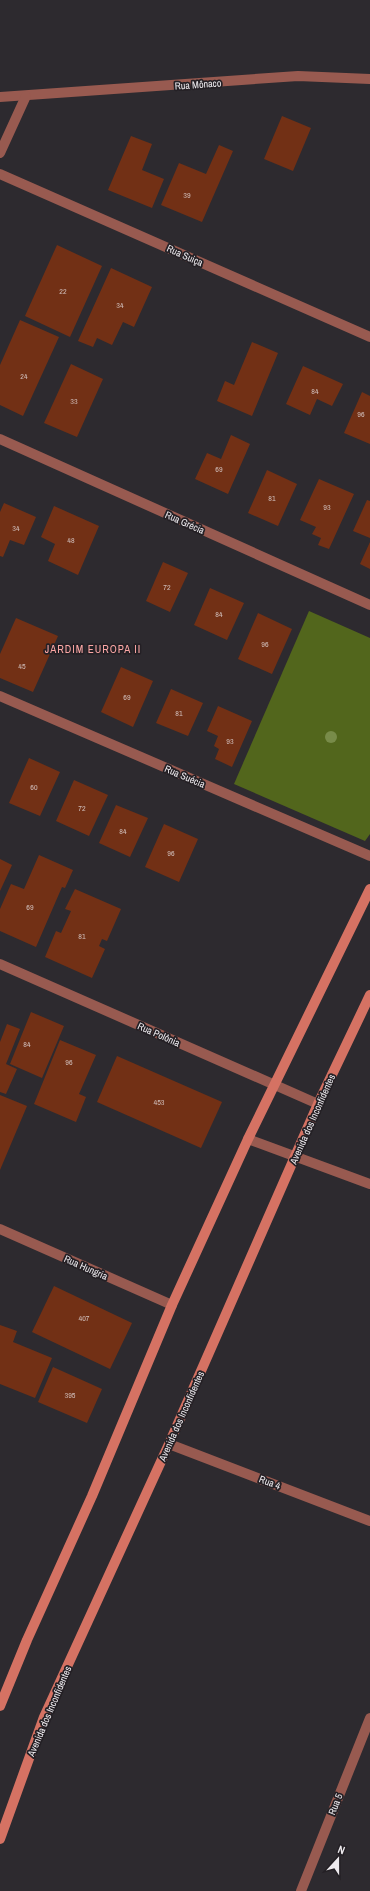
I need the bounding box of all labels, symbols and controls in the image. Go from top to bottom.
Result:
street label: Rua Mônaco [174,76,222,93]
house number: 39 [183,190,191,200]
street label: Rua Suiça [165,242,205,269]
house number: 22 [59,286,67,296]
house number: 34 [116,300,124,310]
house number: 24 [20,371,28,381]
house number: 84 [311,386,319,396]
house number: 33 [70,396,78,406]
house number: 96 [357,409,365,419]
house number: 69 [215,464,223,474]
house number: 81 [268,493,276,503]
house number: 93 [323,502,331,512]
street label: Rua Grécia [163,508,207,537]
house number: 34 [12,523,20,533]
house number: 48 [67,535,75,545]
house number: 72 [163,582,171,592]
house number: 84 [215,609,223,619]
house number: 96 [261,639,269,649]
district label: JARDIM EUROPA II [45,642,141,656]
house number: 45 [18,661,26,671]
house number: 69 [123,692,131,702]
house number: 81 [175,708,183,718]
house number: 93 [226,736,234,746]
street label: Rua Suécia [163,762,207,791]
house number: 60 [30,782,38,792]
house number: 72 [78,803,86,813]
house number: 84 [119,826,127,836]
house number: 96 [167,848,175,858]
house number: 69 [26,902,34,912]
house number: 81 [78,931,86,941]
street label: Rua Polônia [136,1019,182,1050]
house number: 84 [23,1039,31,1049]
house number: 96 [65,1057,73,1067]
street label: Avenida dos Inconfidentes [286,1072,338,1167]
house number: 453 [154,1097,165,1107]
street label: Rua Hungria [62,1252,110,1283]
house number: 407 [79,1313,90,1323]
street label: Avenida dos Inconfidentes [155,1369,207,1464]
house number: 395 [65,1390,76,1400]
street label: Rua 4 [257,1472,283,1493]
street label: Avenida dos Inconfidentes [24,1664,74,1759]
street label: Rua 5 [325,1791,346,1817]
north arrow [318,1839,358,1879]
text: N [336,1842,347,1857]

